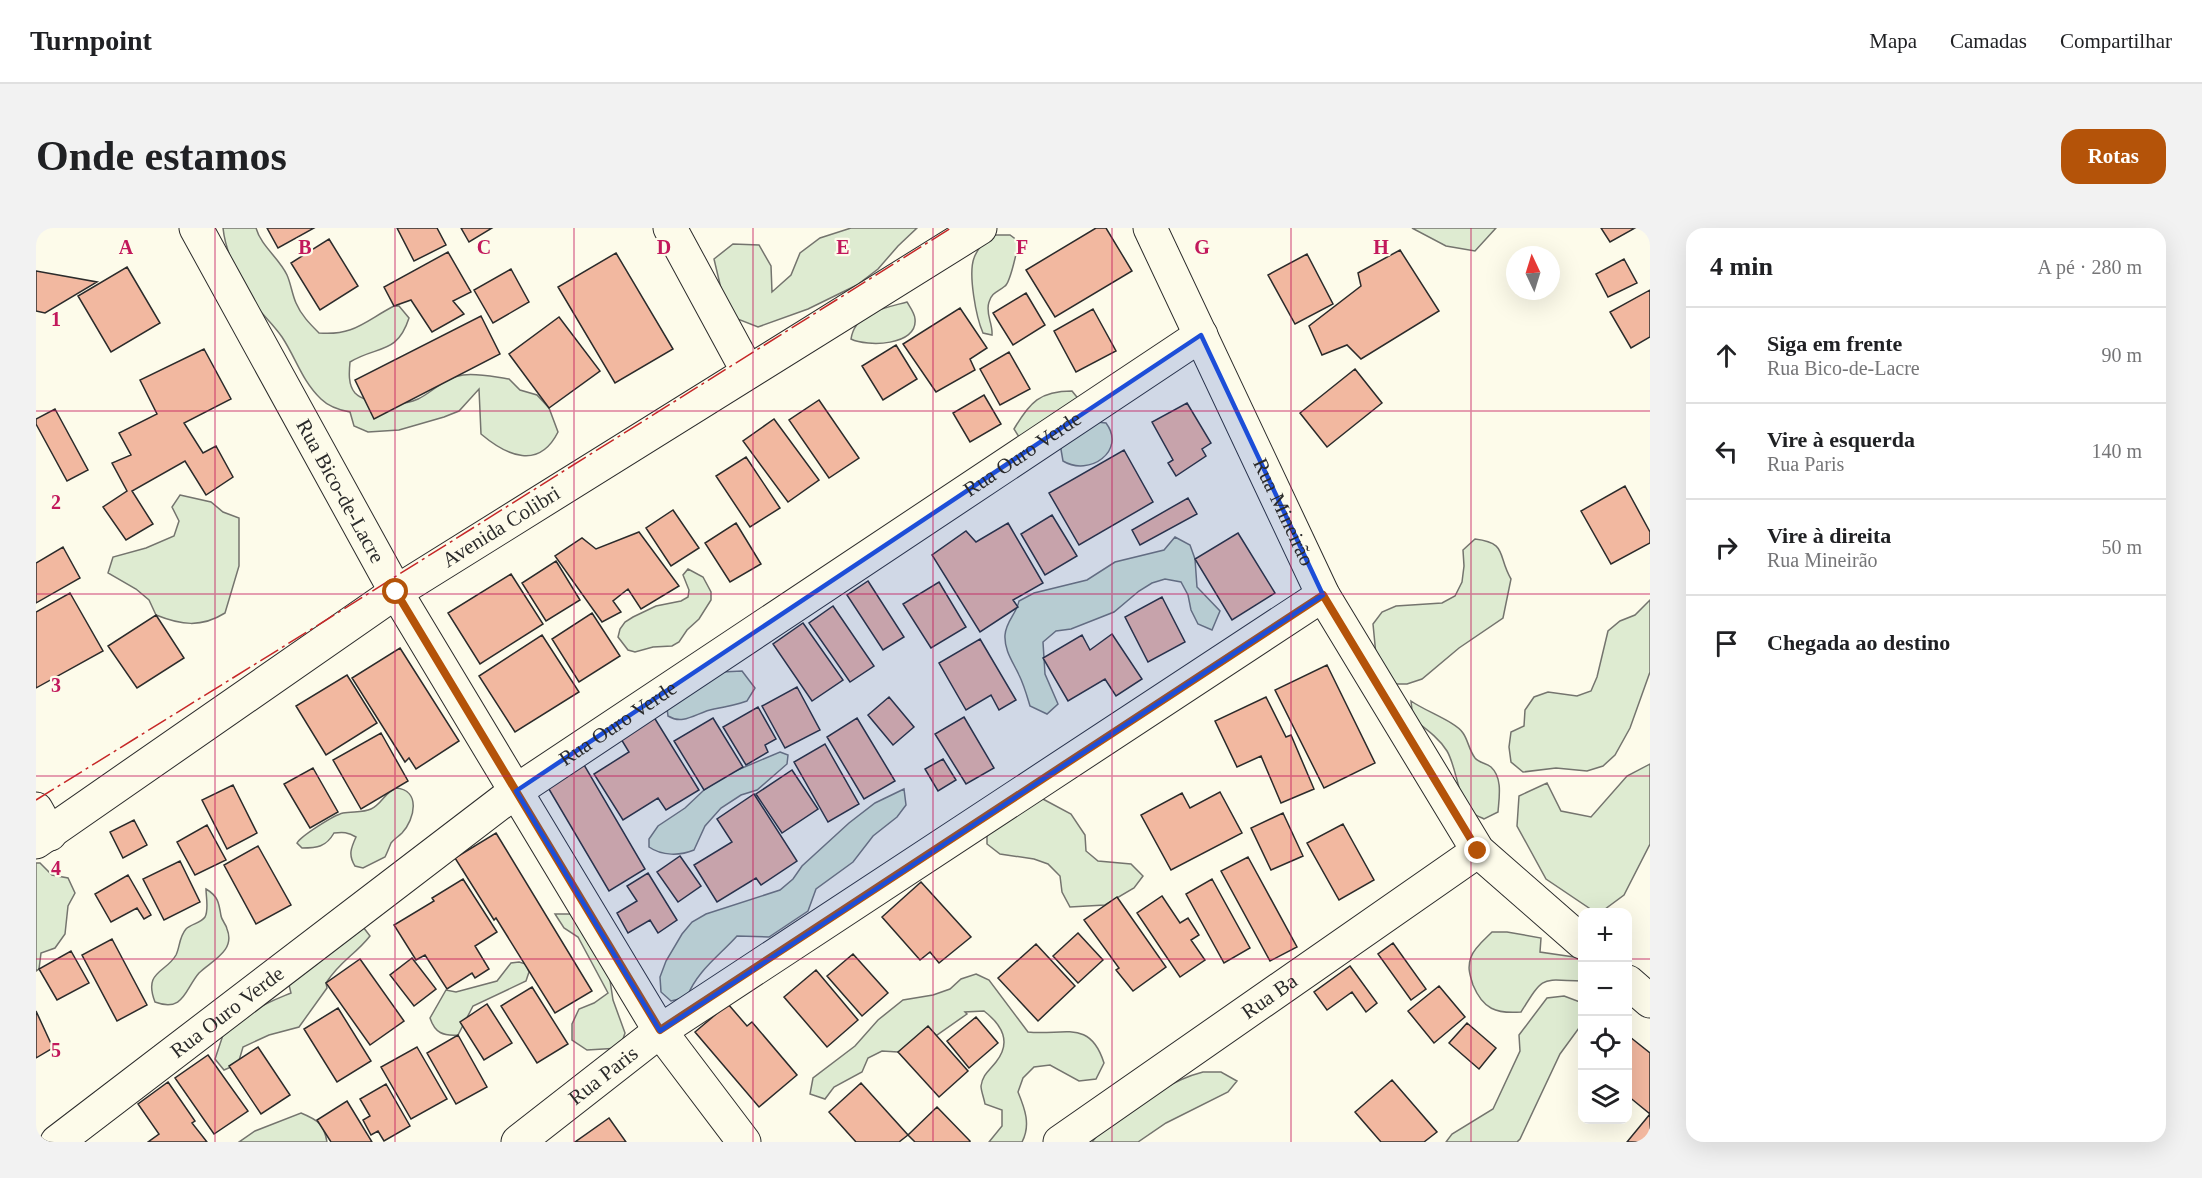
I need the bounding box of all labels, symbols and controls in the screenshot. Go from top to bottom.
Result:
text: Turnpoint [30,25,152,56]
text: Mapa [1869,29,1917,53]
text: Camadas [1950,29,2027,53]
text: Compartilhar [2060,29,2172,53]
button: Rotas [2061,129,2166,184]
text: Onde estamos [36,133,287,179]
text: A [119,236,134,258]
text: B [298,236,312,258]
text: C [477,236,491,258]
text: D [657,236,671,258]
text: E [836,236,850,258]
text: F [1016,236,1028,258]
text: G [1194,236,1210,258]
text: H [1373,236,1389,258]
north arrow [1506,246,1560,300]
text: 4 min [1710,252,1773,281]
text: A pé · 280 m [2038,256,2142,278]
text: 1 [51,308,61,330]
text: Siga em frente [1767,331,1902,356]
icon: ahead [1710,339,1743,372]
text: 90 m [2101,344,2142,366]
text: Rua Bico-de-Lacre [1767,357,1920,379]
street label: Rua Ouro Verde [959,406,1086,502]
street label: Rua Bico-de-Lacre [291,415,390,567]
text: Vire à esquerda [1767,427,1915,452]
icon: left [1710,435,1743,468]
text: 140 m [2091,440,2142,462]
text: Rua Paris [1767,453,1844,475]
street label: Rua Mineirão [1248,454,1319,570]
street label: Avenida Colibri [438,481,564,572]
text: 2 [51,491,61,513]
text: Vire à direita [1767,523,1891,548]
icon: right [1710,531,1743,564]
text: 50 m [2101,536,2142,558]
text: Rua Mineirão [1767,549,1878,571]
route start [382,578,408,604]
icon: arrive [1710,627,1743,660]
text: Chegada ao destino [1767,630,1950,655]
text: 3 [51,674,61,696]
street label: Rua Ouro Verde [554,676,681,771]
route end [1464,837,1490,863]
text: 4 [51,857,61,879]
map controls [1578,908,1632,1124]
button: + [1578,908,1632,962]
street label: Rua Ouro Verde [166,961,288,1063]
button: − [1578,962,1632,1016]
street label: Rua Ba [1237,968,1302,1024]
button: locate [1578,1016,1632,1070]
text: 5 [51,1039,61,1061]
street label: Rua Paris [564,1041,642,1110]
button: layers [1578,1070,1632,1124]

